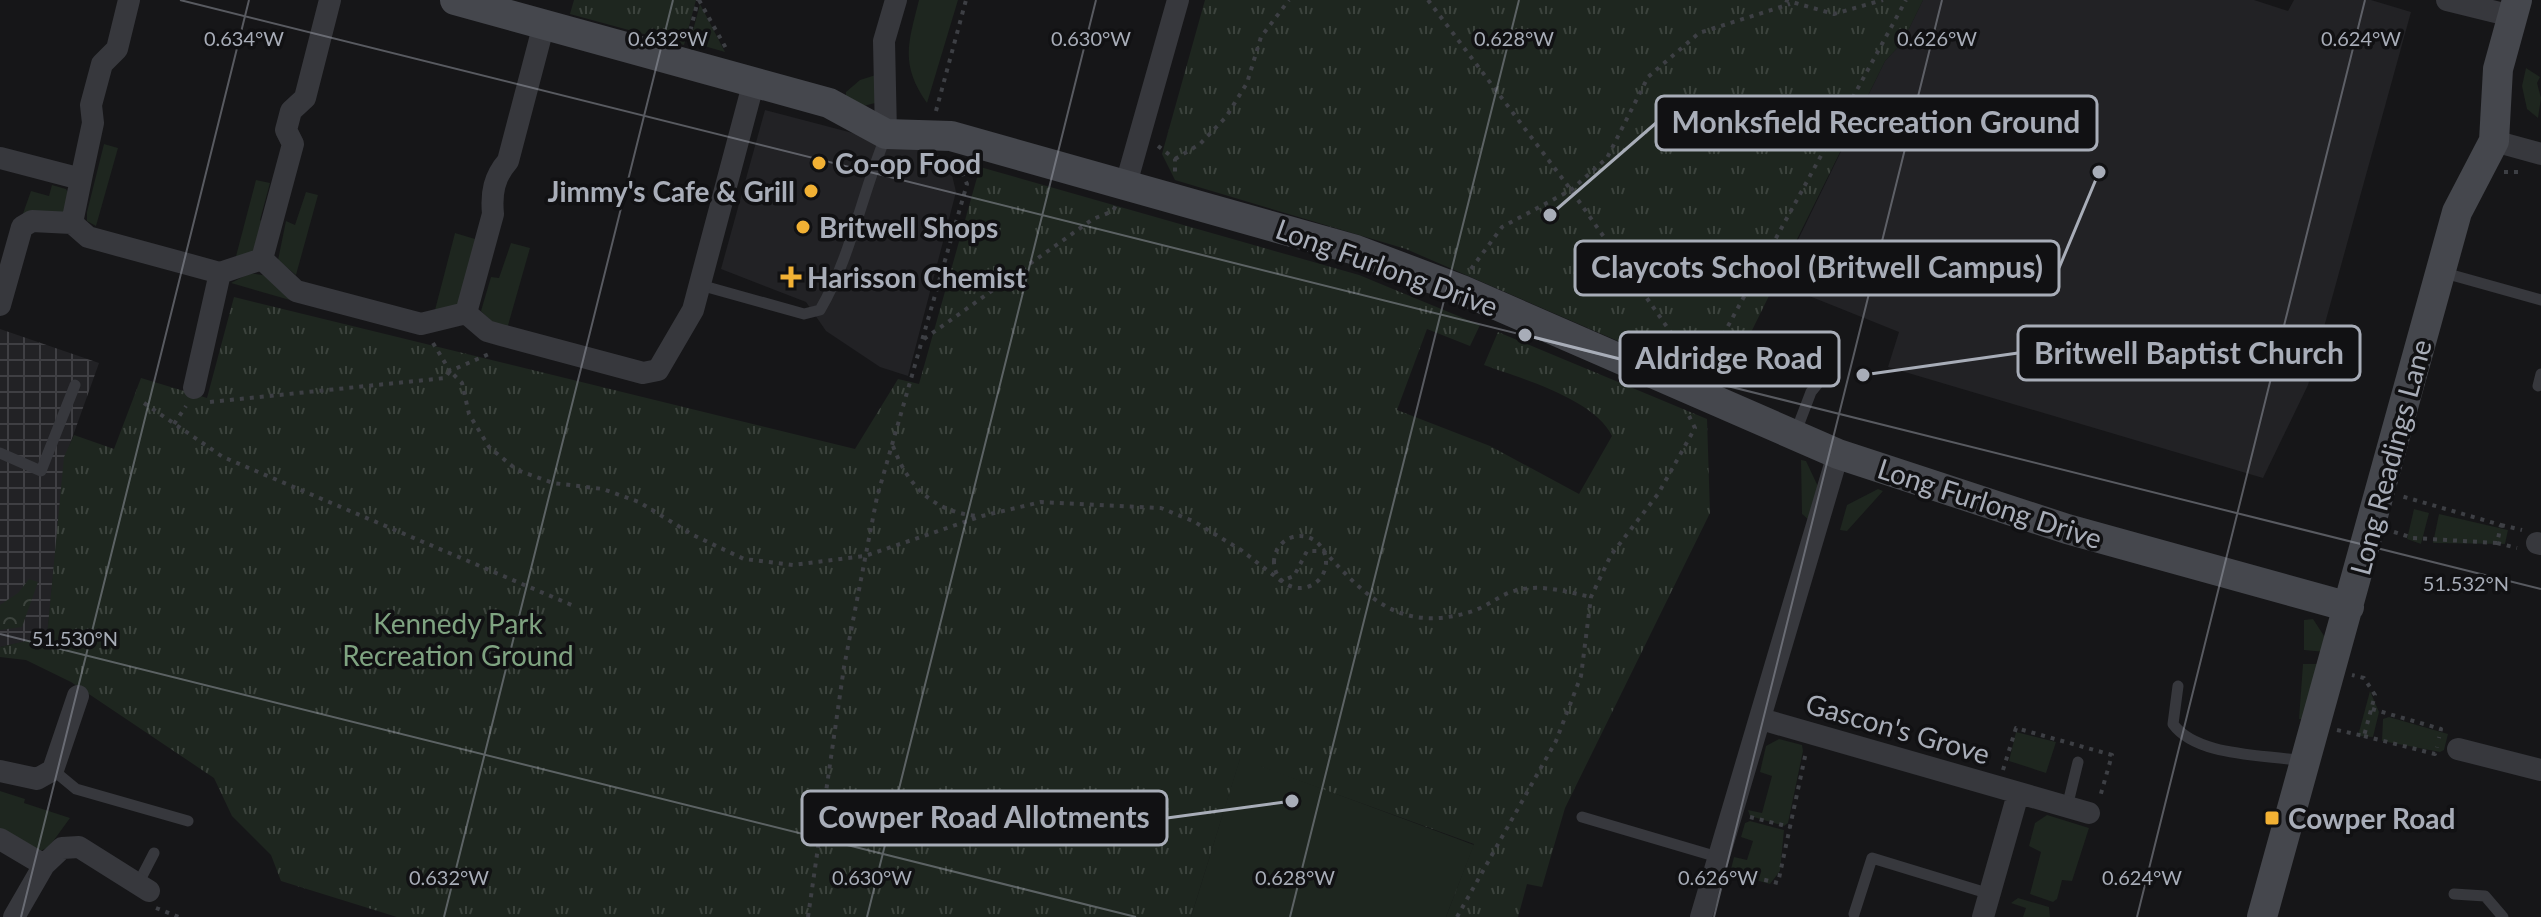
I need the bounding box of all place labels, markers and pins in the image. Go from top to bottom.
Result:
callout: Monksfield Recreation Ground [1656,96,2097,150]
place label: Co-op Food [835,146,981,180]
marker: Co-op Food [810,154,828,172]
place label: Jimmy's Cafe & Grill [548,174,795,208]
marker: Jimmy's Cafe & Grill [802,182,820,200]
place label: Britwell Shops [819,210,998,244]
marker: Britwell Shops [794,218,812,236]
callout: Claycots School (Britwell Campus) [1575,241,2059,295]
place label: Harisson Chemist [807,260,1026,294]
marker: Harisson Chemist [782,268,800,286]
callout: Britwell Baptist Church [2018,326,2360,380]
callout: Aldridge Road [1620,332,1839,386]
callout: Cowper Road Allotments [802,791,1167,845]
place label: Cowper Road [2288,801,2455,835]
marker: Cowper Road [2263,809,2281,827]

